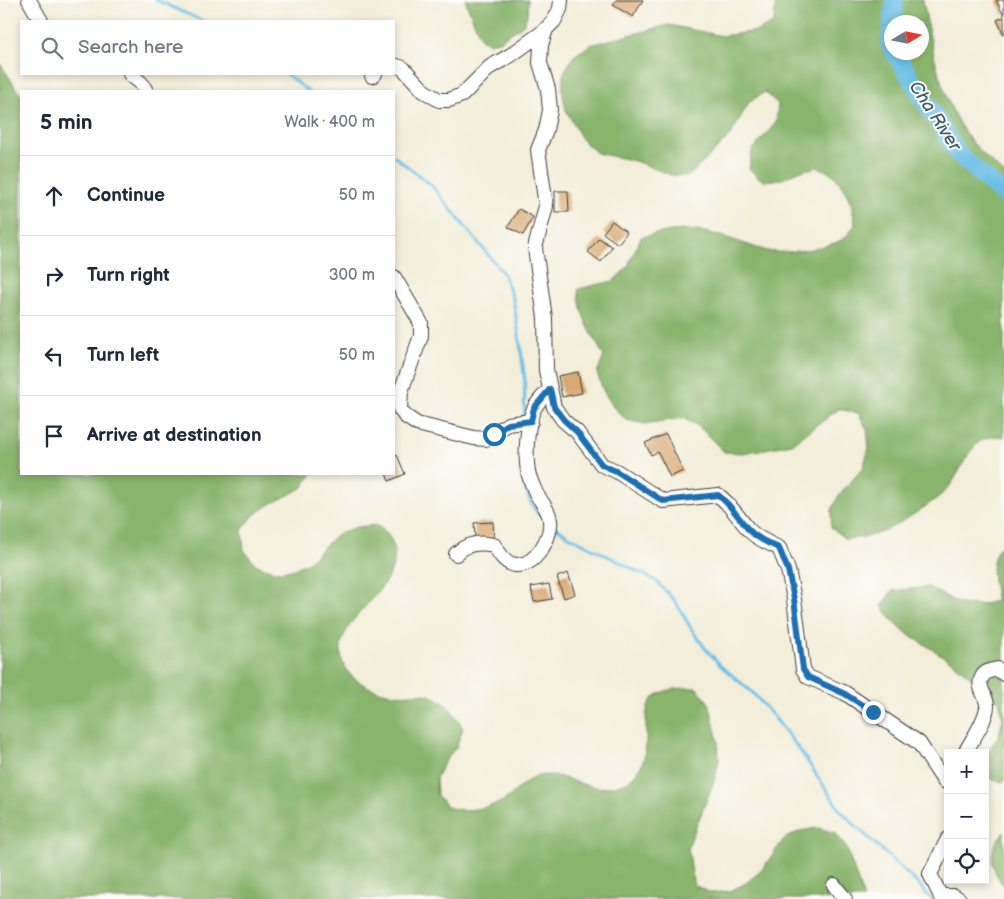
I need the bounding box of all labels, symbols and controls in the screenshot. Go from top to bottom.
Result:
north arrow [884,15,929,60]
search box [20,20,395,75]
icon: search [38,34,66,62]
text: Search here [78,36,183,59]
water label: Cha River [905,77,966,156]
text: 5 min [40,110,93,135]
text: Walk · 400 m [284,113,375,132]
icon: ahead [40,182,68,210]
text: Continue [87,184,165,207]
text: 50 m [339,186,375,205]
icon: right [40,262,68,290]
text: Turn right [87,264,170,287]
text: 300 m [329,266,375,285]
icon: left [40,342,68,370]
text: Turn left [87,344,159,367]
text: 50 m [339,346,375,365]
icon: arrive [40,422,68,450]
route start [483,423,506,446]
text: Arrive at destination [87,424,262,447]
route end [862,701,885,724]
map controls [944,749,989,884]
button: + [944,749,989,794]
button: − [944,794,989,839]
button: locate [944,839,989,884]

